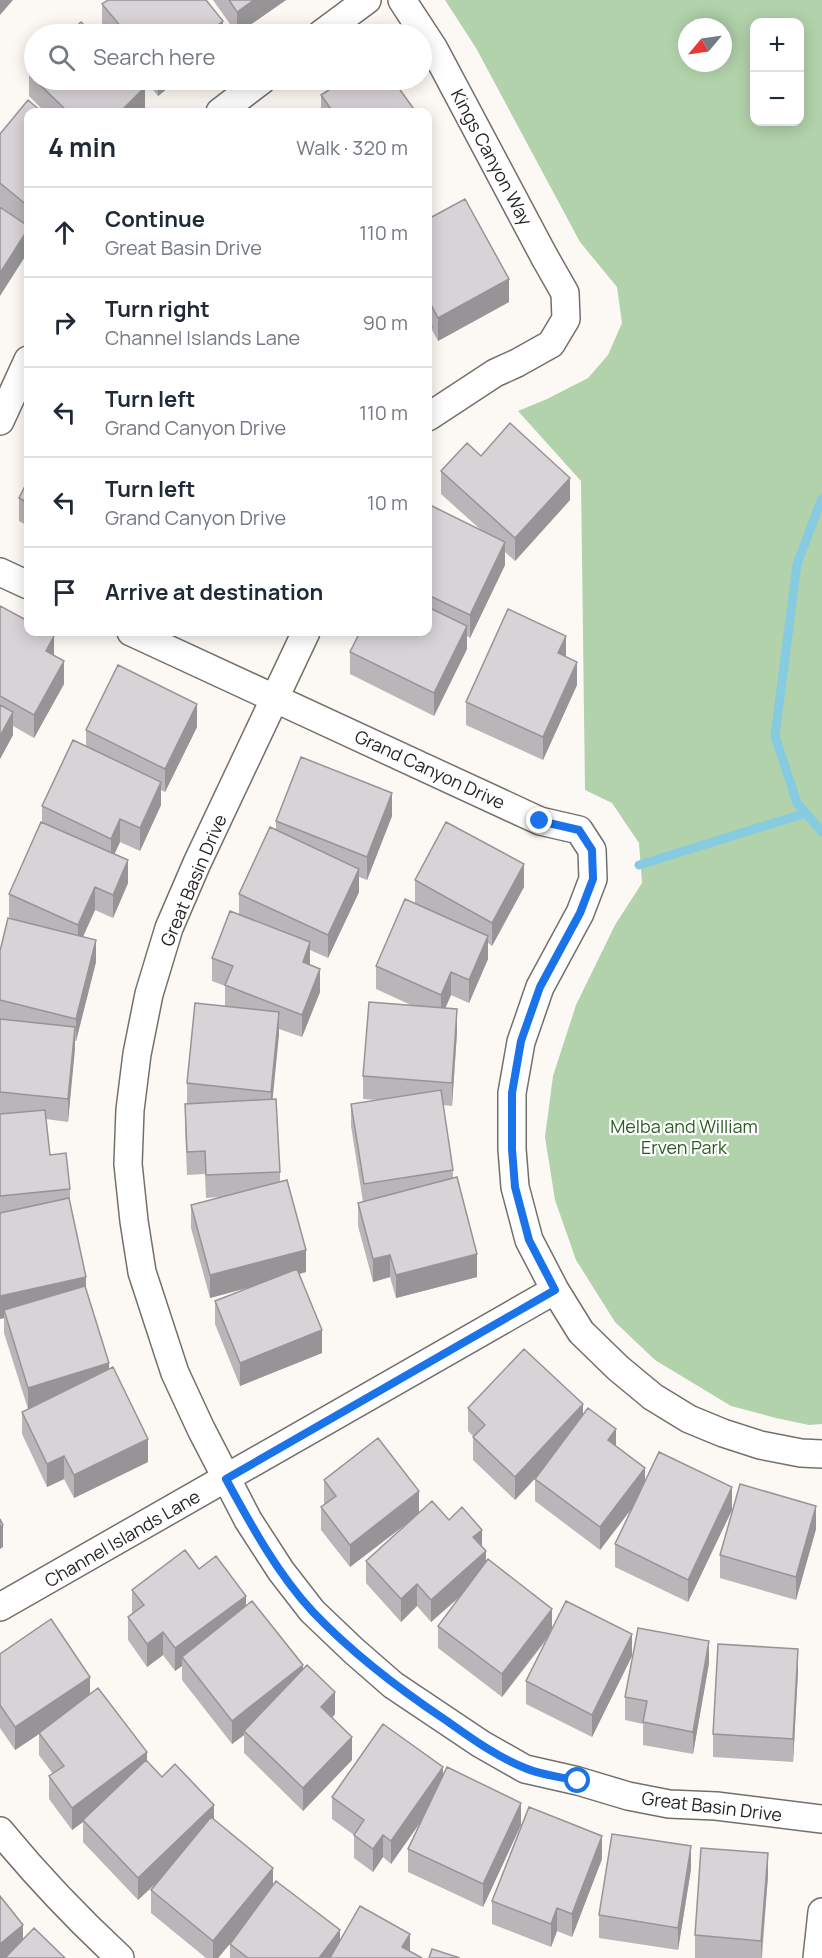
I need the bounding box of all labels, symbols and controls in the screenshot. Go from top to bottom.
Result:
north arrow [678,18,732,72]
map controls [750,18,804,126]
button: + [750,18,804,72]
search box [24,24,432,90]
icon: search [45,41,78,74]
text: Search here [93,42,215,72]
button: − [750,72,804,126]
street label: Kings Canyon Way [446,84,538,230]
text: 4 min [48,129,116,165]
text: Walk · 320 m [296,134,408,161]
text: Continue [105,204,205,234]
icon: ahead [48,216,81,249]
text: 110 m [359,219,408,246]
text: Great Basin Drive [105,234,262,261]
text: Turn right [105,294,210,324]
icon: right [48,306,81,339]
text: 90 m [362,309,408,336]
text: Channel Islands Lane [105,324,300,351]
text: Turn left [105,384,195,414]
icon: left [48,396,81,429]
text: 110 m [359,399,408,426]
text: Grand Canyon Drive [105,414,286,441]
text: Turn left [105,474,195,504]
icon: left [48,486,81,519]
text: 10 m [367,489,408,516]
text: Grand Canyon Drive [105,504,286,531]
icon: arrive [48,576,81,609]
text: Arrive at destination [105,577,323,607]
street label: Grand Canyon Drive [351,724,509,814]
route end [526,807,552,833]
street label: Great Basin Drive [154,810,232,950]
park label: Melba and William Erven Park [610,1114,758,1159]
street label: Channel Islands Lane [40,1484,204,1592]
route start [564,1767,590,1793]
street label: Great Basin Drive [640,1785,784,1827]

